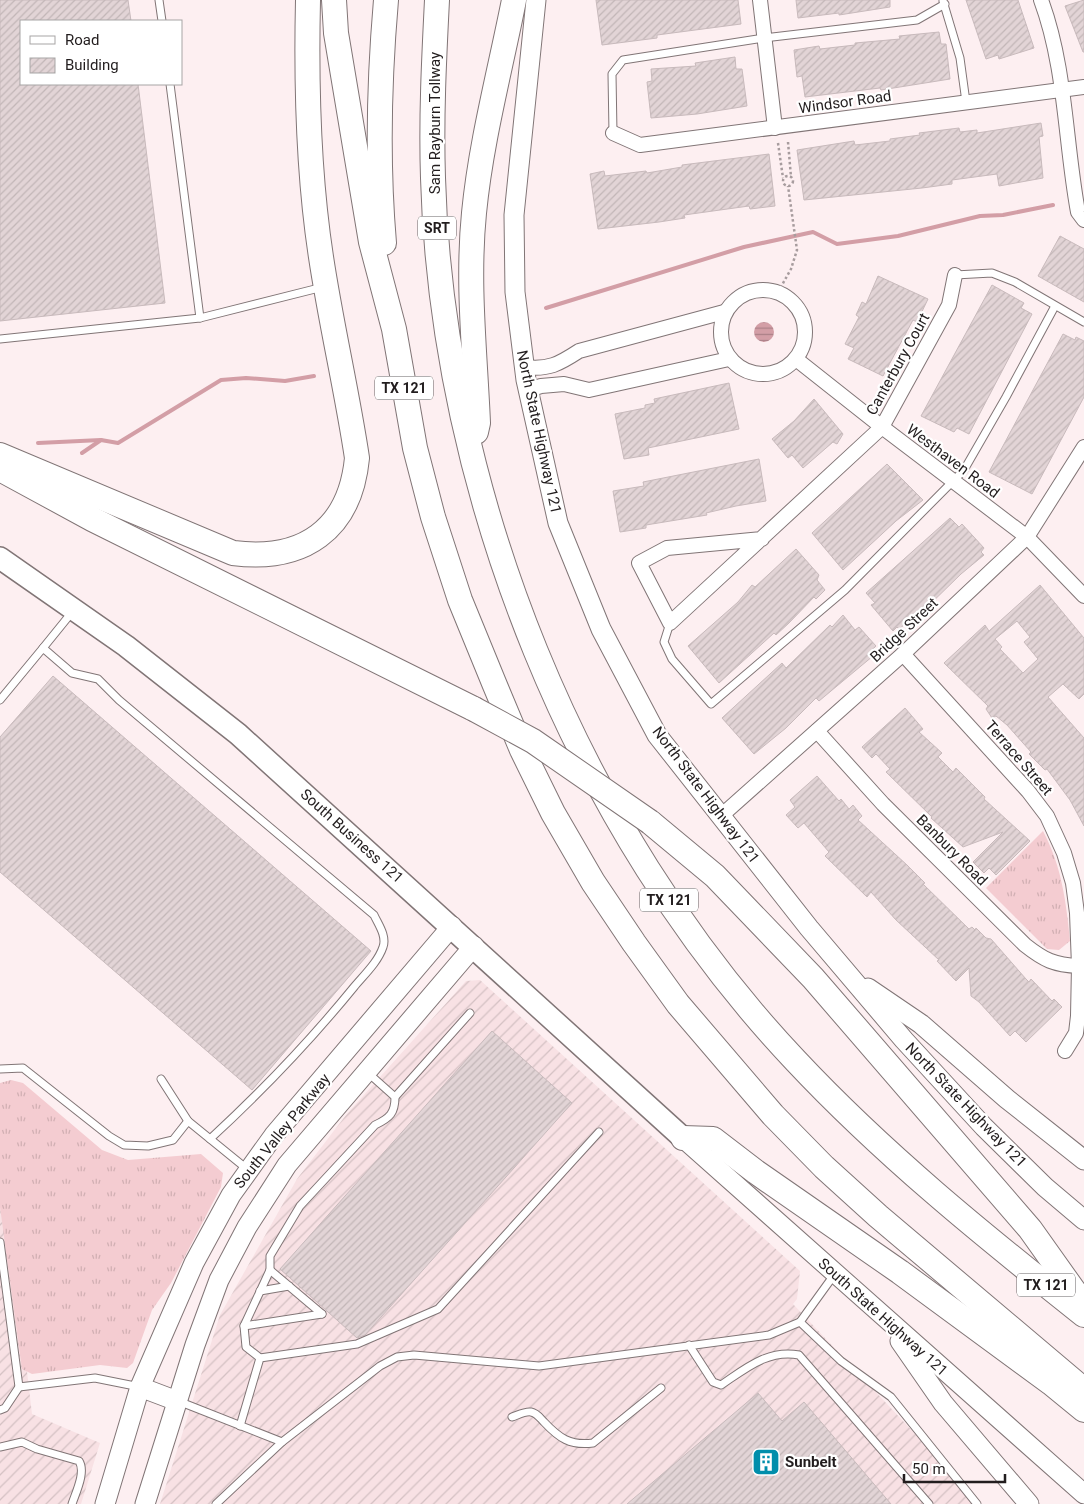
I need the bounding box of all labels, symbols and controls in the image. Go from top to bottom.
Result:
legend [20,20,182,85]
text: Road [65,31,99,49]
street label: Sam Rayburn Tollway [426,52,444,194]
text: Building [65,56,119,74]
street label: Windsor Road [798,87,892,117]
road number: SRT [418,217,456,240]
street label: Canterbury Court [863,310,934,418]
street label: North State Highway 121 [513,349,565,515]
road number: TX 121 [375,376,433,399]
street label: Westhaven Road [903,420,1003,502]
street label: Bridge Street [866,594,942,666]
street label: Terrace Street [982,717,1056,799]
street label: North State Highway 121 [649,723,763,867]
street label: South Business 121 [297,785,407,887]
street label: Banbury Road [913,811,991,889]
road number: TX 121 [640,888,698,912]
street label: North State Highway 121 [902,1039,1030,1171]
street label: South Valley Parkway [230,1070,334,1192]
street label: South State Highway 121 [815,1254,951,1380]
road number: TX 121 [1017,1274,1075,1296]
building icon: Sunbelt [751,1447,781,1477]
scale bar [904,1452,1005,1484]
place label: Sunbelt [785,1453,837,1471]
text: 50 m [912,1460,946,1478]

